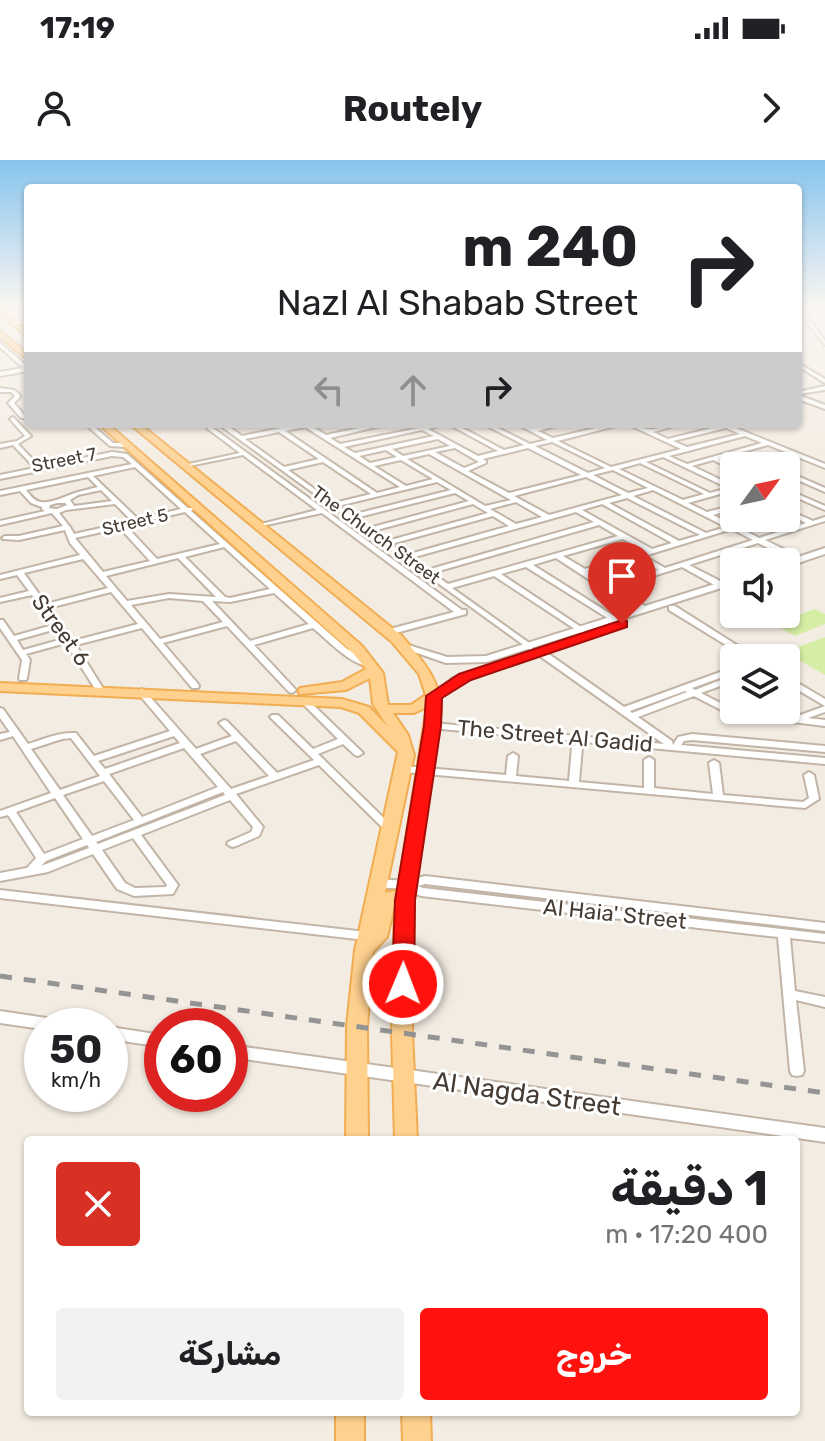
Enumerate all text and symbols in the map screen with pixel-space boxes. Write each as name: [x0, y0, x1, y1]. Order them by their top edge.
text: 17:19: [40, 10, 115, 46]
icon: person: [32, 86, 76, 130]
icon: forward: [749, 86, 793, 130]
text: Routely: [343, 87, 482, 130]
text: 240 m: [462, 214, 638, 280]
icon: right: [666, 216, 770, 320]
text: Nazl Al Shabab Street: [277, 281, 638, 324]
icon: left: [307, 368, 351, 412]
icon: ahead: [391, 368, 435, 412]
icon: right: [475, 368, 519, 412]
street label: Street 7: [30, 443, 98, 477]
north arrow: [720, 452, 800, 532]
map controls: [720, 452, 800, 724]
street label: The Church Street: [308, 481, 444, 589]
street label: Street 5: [100, 504, 170, 540]
pin: [588, 542, 656, 624]
button: sound: [720, 548, 800, 628]
icon: arrive: [600, 554, 644, 598]
street label: Street 6: [26, 589, 96, 671]
button: layers: [720, 644, 800, 724]
street label: The Street Al Gadid: [456, 714, 654, 758]
street label: Al Haia' Street: [542, 893, 688, 935]
position arrow: [361, 942, 445, 1026]
speed limit sign: 60: [144, 1008, 248, 1112]
text: 50: [49, 1026, 103, 1073]
street label: Al Nagda Street: [431, 1065, 623, 1123]
text: km/h: [51, 1068, 101, 1092]
text: 1 دقيقة: [611, 1160, 768, 1217]
button: close: [56, 1162, 140, 1246]
text: 400 m · 17:20: [605, 1219, 768, 1250]
button: مشاركة: [56, 1308, 404, 1400]
button: خروج: [420, 1308, 768, 1400]

